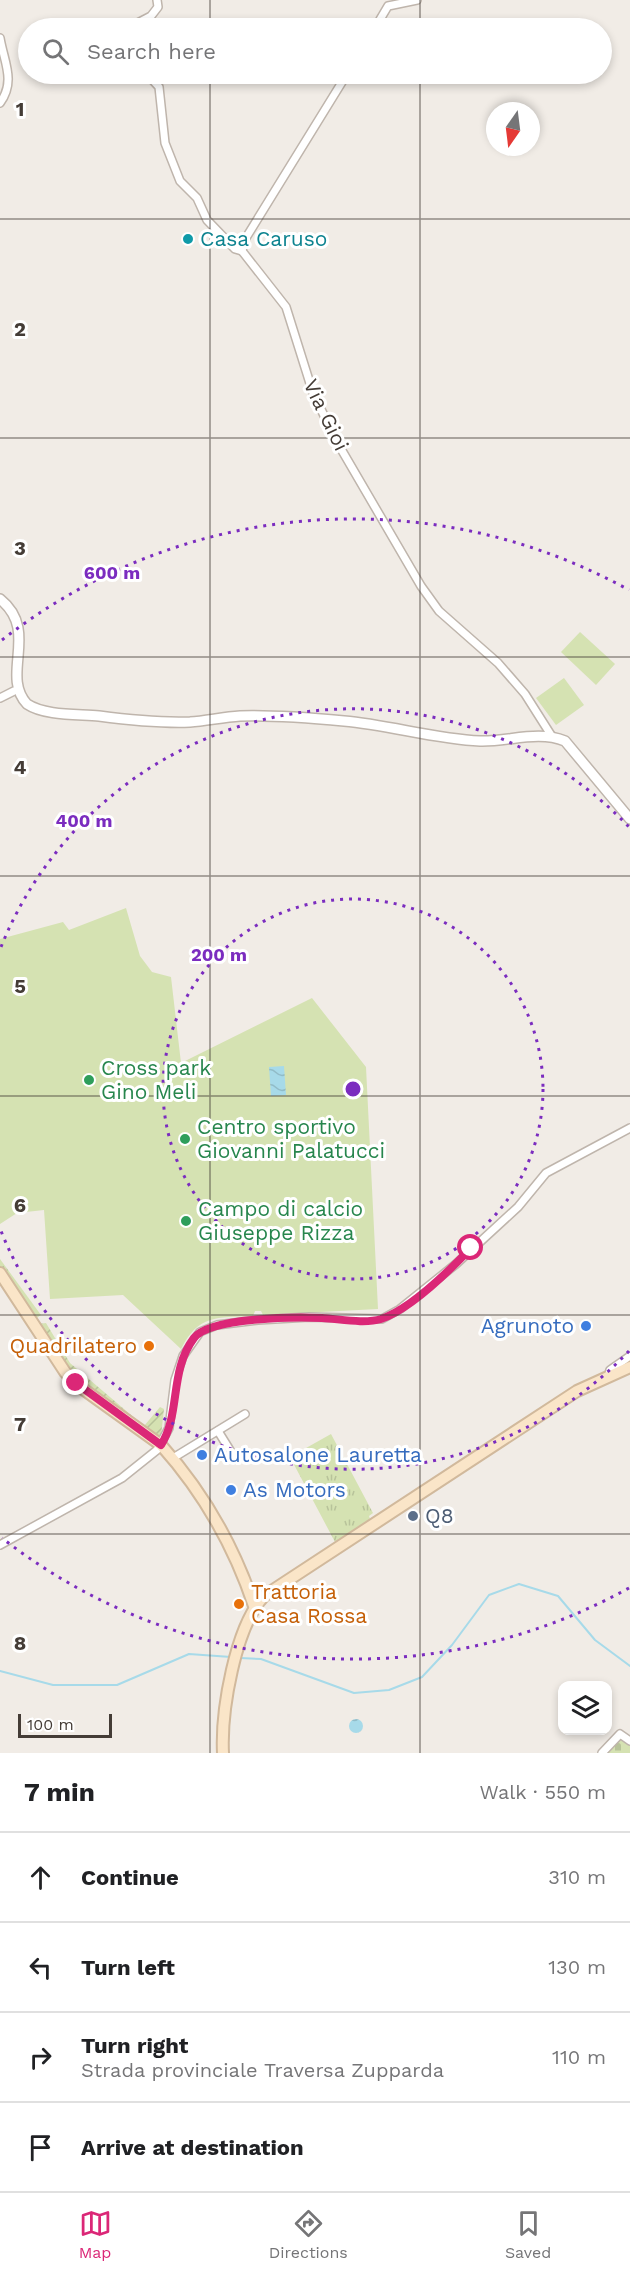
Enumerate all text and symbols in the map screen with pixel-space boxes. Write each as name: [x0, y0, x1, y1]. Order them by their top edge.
search box: [18, 18, 612, 84]
icon: search: [39, 35, 72, 68]
text: Search here: [87, 39, 216, 64]
text: 1: [16, 97, 24, 121]
north arrow: [486, 102, 540, 156]
place label: Casa Caruso: [200, 226, 327, 251]
marker: Casa Caruso: [181, 232, 195, 246]
text: 2: [14, 317, 26, 341]
street label: Via Gioi: [298, 375, 355, 455]
text: 3: [14, 536, 26, 560]
text: 600 m: [84, 562, 140, 583]
text: 4: [14, 755, 27, 779]
text: 400 m: [56, 810, 112, 831]
text: 200 m: [191, 944, 247, 965]
text: 5: [14, 974, 26, 998]
place label: Cross park Gino Meli: [101, 1055, 211, 1104]
marker: Cross park Gino Meli: [82, 1073, 96, 1087]
centre of rings: [343, 1079, 363, 1099]
place label: Centro sportivo Giovanni Palatucci: [197, 1114, 385, 1163]
marker: Centro sportivo Giovanni Palatucci: [178, 1132, 192, 1146]
text: 6: [14, 1193, 26, 1217]
place label: Campo di calcio Giuseppe Rizza: [198, 1196, 363, 1245]
marker: Campo di calcio Giuseppe Rizza: [179, 1214, 193, 1228]
route start: [457, 1234, 483, 1260]
place label: Agrunoto: [481, 1313, 574, 1338]
marker: Agrunoto: [579, 1319, 593, 1333]
place label: Quadrilatero: [9, 1333, 137, 1358]
marker: Quadrilatero: [142, 1339, 156, 1353]
route end: [62, 1369, 88, 1395]
text: 7: [14, 1412, 26, 1436]
place label: Autosalone Lauretta: [214, 1442, 422, 1467]
marker: Autosalone Lauretta: [195, 1448, 209, 1462]
place label: As Motors: [243, 1477, 346, 1502]
marker: As Motors: [224, 1483, 238, 1497]
place label: Q8: [425, 1503, 454, 1528]
marker: Q8: [406, 1509, 420, 1523]
place label: Trattoria Casa Rossa: [251, 1579, 367, 1628]
marker: Trattoria Casa Rossa: [232, 1597, 246, 1611]
text: 8: [14, 1631, 26, 1655]
map controls: [558, 1681, 612, 1735]
button: layers: [558, 1681, 612, 1735]
scale bar: [18, 1711, 112, 1738]
text: 100 m: [27, 1715, 74, 1734]
text: 7 min: [24, 1777, 95, 1807]
text: Walk · 550 m: [479, 1780, 606, 1804]
icon: ahead: [24, 1861, 57, 1894]
text: Continue: [81, 1865, 179, 1890]
text: 310 m: [548, 1865, 606, 1889]
icon: left: [24, 1951, 57, 1984]
text: Turn left: [81, 1955, 175, 1980]
text: 130 m: [548, 1955, 606, 1979]
text: Turn right: [81, 2033, 188, 2058]
icon: right: [24, 2041, 57, 2074]
text: 110 m: [552, 2045, 606, 2069]
text: Strada provinciale Traversa Zupparda: [81, 2058, 444, 2082]
icon: arrive: [24, 2131, 57, 2164]
text: Arrive at destination: [81, 2135, 304, 2160]
tab: Map: [79, 2207, 112, 2262]
tab: Directions: [269, 2207, 348, 2262]
tab: Saved: [505, 2207, 551, 2262]

